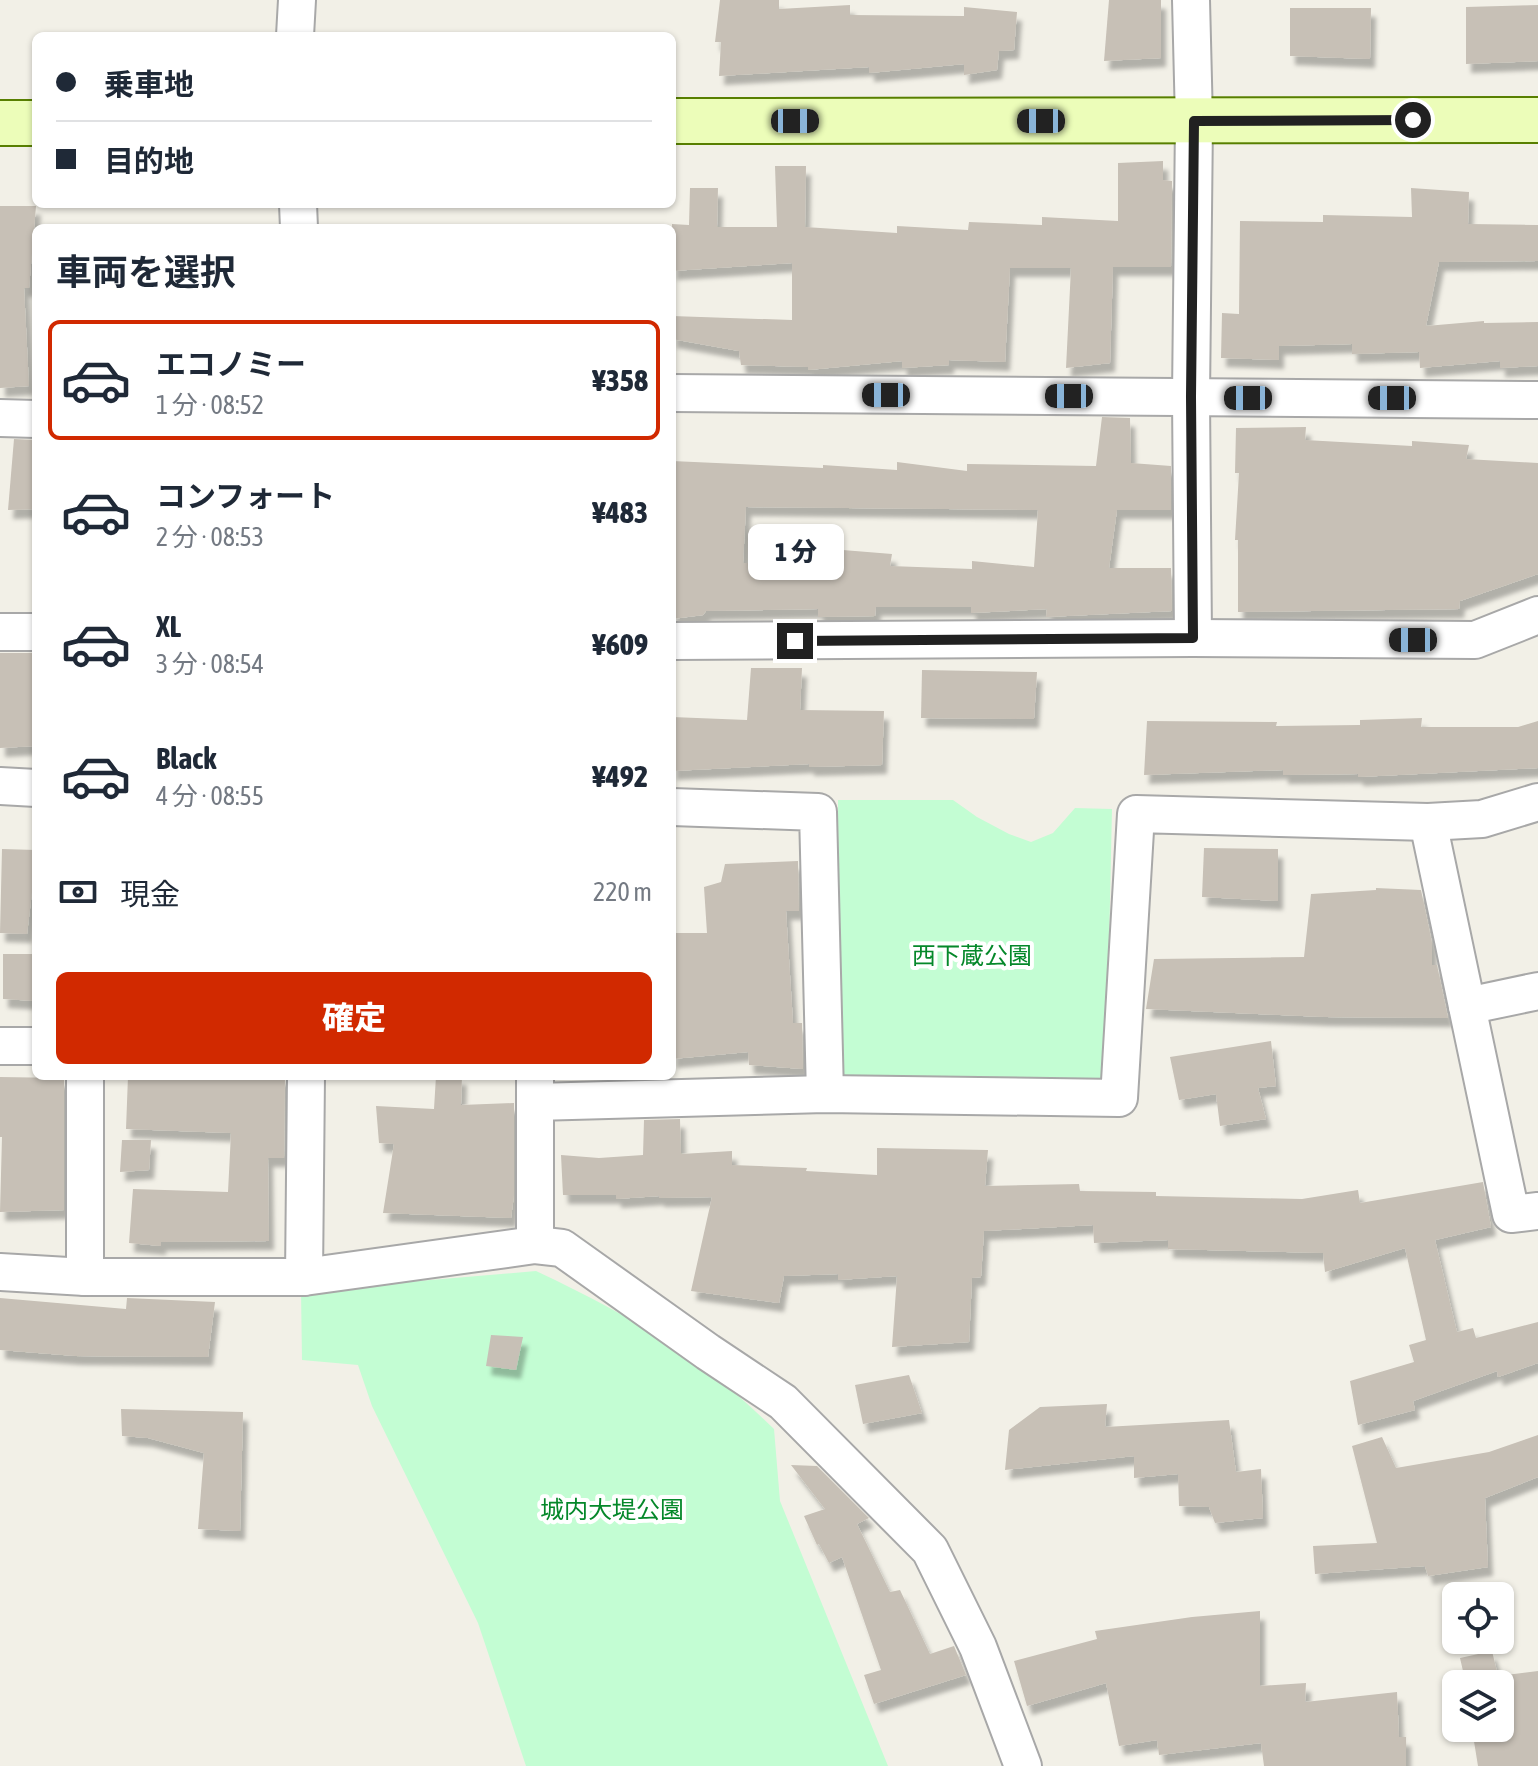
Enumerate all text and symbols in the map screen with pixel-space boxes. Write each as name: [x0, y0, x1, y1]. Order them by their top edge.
text: 乗車地: [104, 67, 194, 101]
route start: [1395, 102, 1431, 138]
car: [771, 109, 819, 133]
car: [1017, 109, 1065, 133]
text: 目的地: [104, 144, 194, 178]
text: 車両を選択: [56, 251, 236, 293]
icon: car: [60, 344, 132, 416]
text: エコノミー: [156, 347, 306, 381]
text: ¥358: [592, 363, 648, 397]
car: [862, 383, 910, 407]
car: [1045, 384, 1093, 408]
car: [1224, 386, 1272, 410]
car: [1368, 386, 1416, 410]
text: 1 分 · 08:52: [156, 390, 264, 420]
icon: car: [60, 476, 132, 548]
text: コンフォート: [156, 479, 335, 513]
text: ¥483: [592, 495, 648, 529]
text: 2 分 · 08:53: [156, 522, 264, 552]
callout: 1 分: [747, 525, 843, 581]
text: 1 分: [775, 537, 817, 567]
icon: car: [60, 608, 132, 680]
text: XL: [156, 609, 181, 643]
route end: [777, 623, 813, 659]
text: ¥609: [592, 627, 648, 661]
car: [1389, 628, 1437, 652]
text: 3 分 · 08:54: [156, 649, 264, 679]
icon: car: [60, 740, 132, 812]
text: Black: [156, 741, 216, 775]
text: ¥492: [592, 759, 648, 793]
text: 4 分 · 08:55: [156, 781, 264, 811]
icon: cash: [56, 870, 100, 914]
text: 現金: [120, 877, 180, 911]
text: 220 m: [593, 877, 652, 907]
park label: 西下蔵公園: [912, 942, 1032, 969]
button: 確定: [56, 972, 652, 1064]
park label: 城内大堤公園: [540, 1496, 684, 1523]
map controls: [1442, 1582, 1514, 1742]
button: locate: [1442, 1582, 1514, 1654]
button: layers: [1442, 1670, 1514, 1742]

